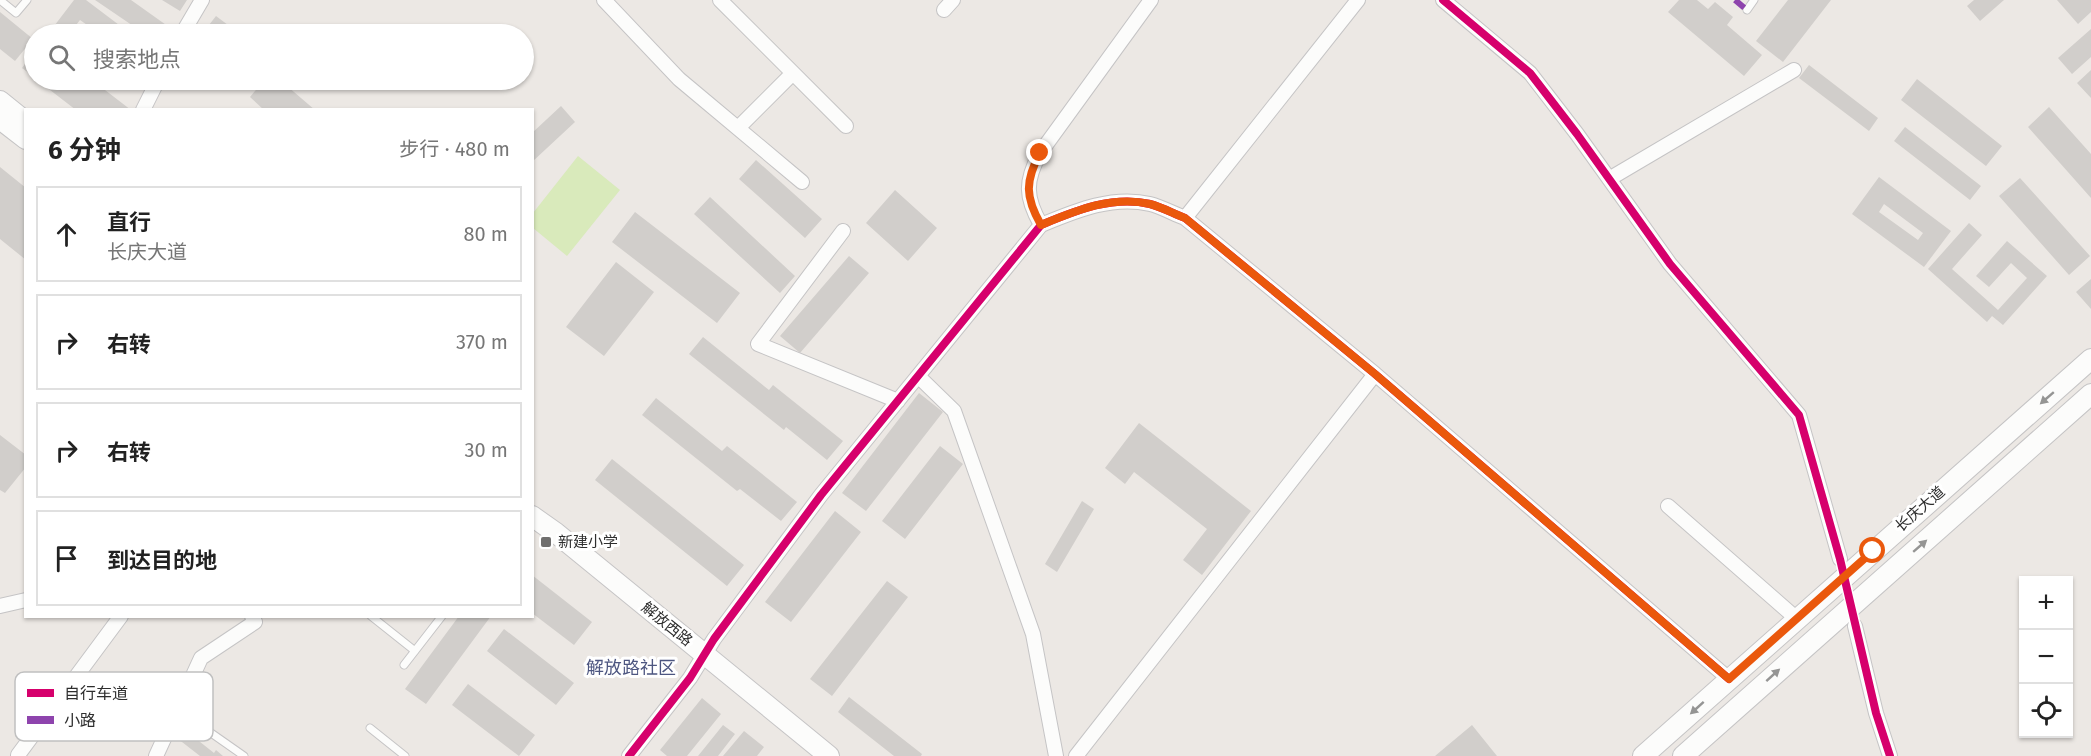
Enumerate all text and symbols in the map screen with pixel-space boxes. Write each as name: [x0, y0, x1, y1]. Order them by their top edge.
search box: [24, 24, 534, 90]
icon: search: [45, 41, 78, 74]
text: 搜索地点: [93, 46, 181, 73]
text: 6 分钟: [48, 135, 121, 166]
text: 步行 · 480 m: [399, 137, 510, 161]
route end: [1026, 139, 1052, 165]
text: 直行: [107, 209, 151, 236]
icon: ahead: [50, 218, 83, 251]
text: 80 m: [463, 222, 508, 246]
text: 长庆大道: [107, 240, 187, 264]
icon: right: [50, 326, 83, 359]
text: 370 m: [456, 330, 508, 354]
text: 右转: [107, 331, 151, 358]
one-way arrow: [2040, 391, 2055, 404]
icon: right: [50, 434, 83, 467]
text: 30 m: [464, 438, 508, 462]
text: 右转: [107, 439, 151, 466]
street label: 长庆大道: [1891, 483, 1949, 535]
place label: 新建小学: [558, 533, 618, 551]
marker: 新建小学: [539, 535, 553, 549]
route start: [1859, 537, 1885, 563]
one-way arrow: [1912, 540, 1927, 553]
icon: arrive: [50, 542, 83, 575]
text: 到达目的地: [107, 547, 217, 574]
map controls: [2019, 576, 2073, 738]
button: +: [2019, 576, 2073, 630]
street label: 解放西路: [638, 598, 696, 650]
button: −: [2019, 630, 2073, 684]
district label: 解放路社区: [586, 657, 676, 679]
one-way arrow: [1766, 668, 1781, 682]
legend: [15, 672, 213, 741]
text: 自行车道: [64, 684, 128, 703]
button: locate: [2019, 684, 2073, 738]
one-way arrow: [1690, 701, 1705, 714]
text: 小路: [64, 711, 96, 730]

